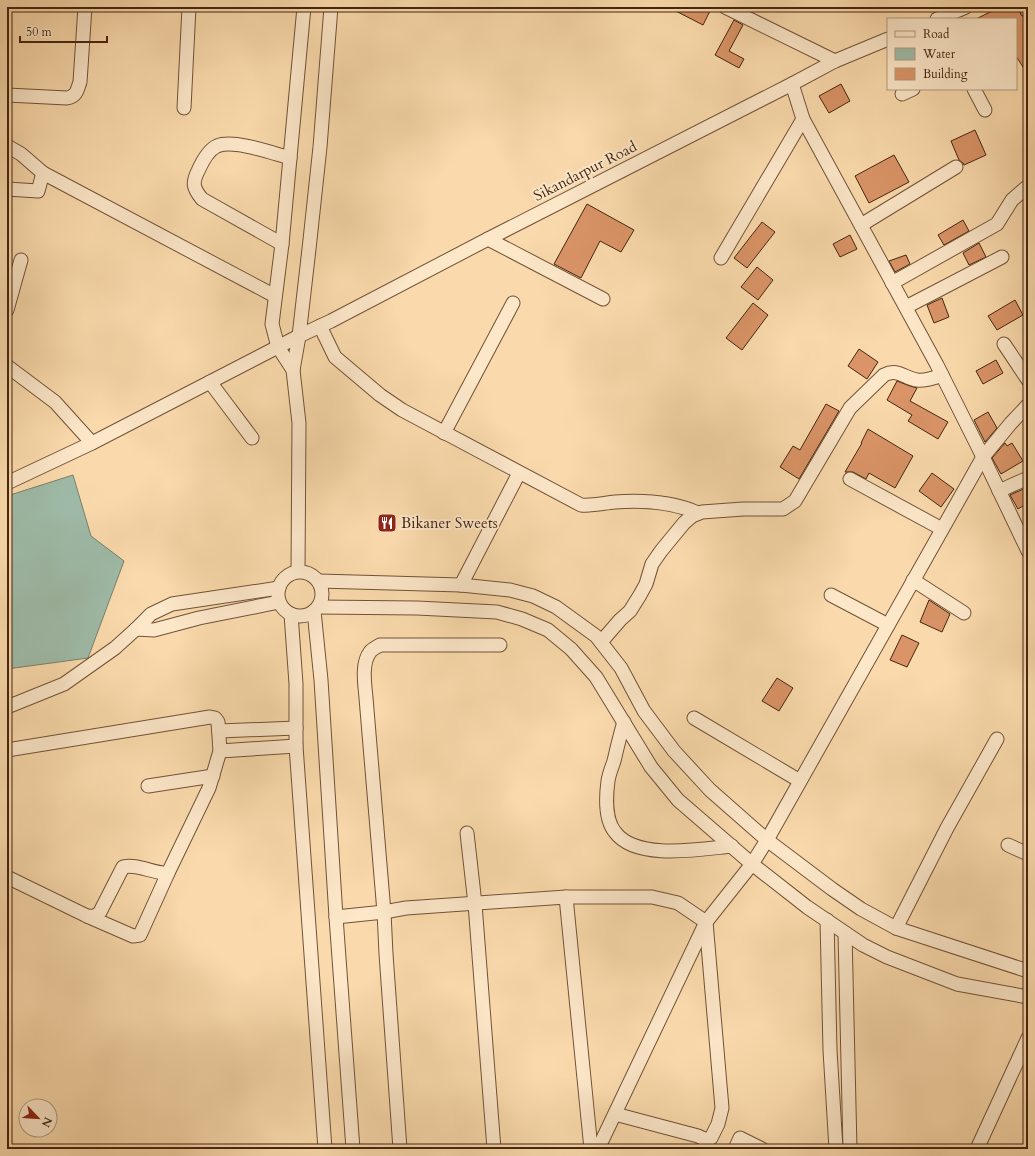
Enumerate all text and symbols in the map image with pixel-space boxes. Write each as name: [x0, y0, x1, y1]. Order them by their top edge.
scale bar: [20, 18, 107, 44]
legend: [887, 18, 1017, 90]
text: 50 m: [26, 24, 53, 40]
text: Road: [923, 26, 950, 42]
text: Water: [922, 46, 956, 62]
text: Building: [923, 66, 968, 82]
street label: Sikandarpur Road: [530, 136, 640, 206]
restaurant icon: Bikaner Sweets: [376, 512, 398, 534]
place label: Bikaner Sweets: [401, 513, 498, 533]
north arrow: [18, 1098, 58, 1138]
text: N: [38, 1115, 55, 1130]

